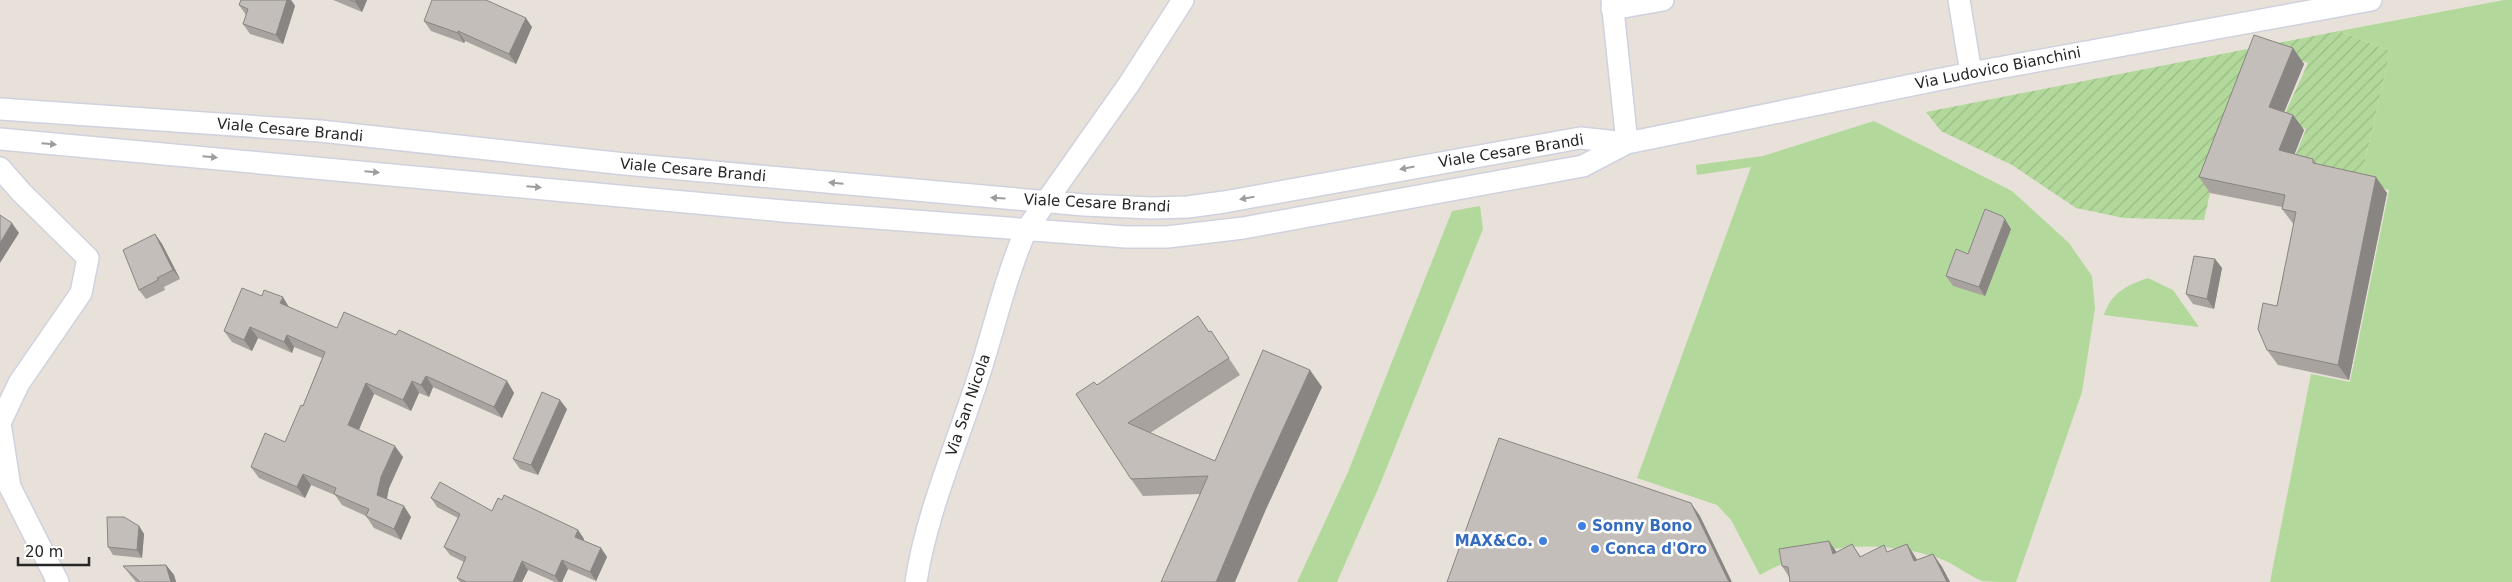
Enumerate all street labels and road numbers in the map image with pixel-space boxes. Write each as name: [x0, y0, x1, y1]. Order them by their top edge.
street label: Via Ludovico Bianchini: [1914, 43, 2082, 93]
street label: Viale Cesare Brandi: [216, 115, 364, 145]
street label: Viale Cesare Brandi: [1437, 131, 1585, 171]
street label: Viale Cesare Brandi: [619, 155, 767, 185]
street label: Viale Cesare Brandi: [1023, 190, 1171, 216]
street label: Via San Nicola: [942, 351, 994, 459]

